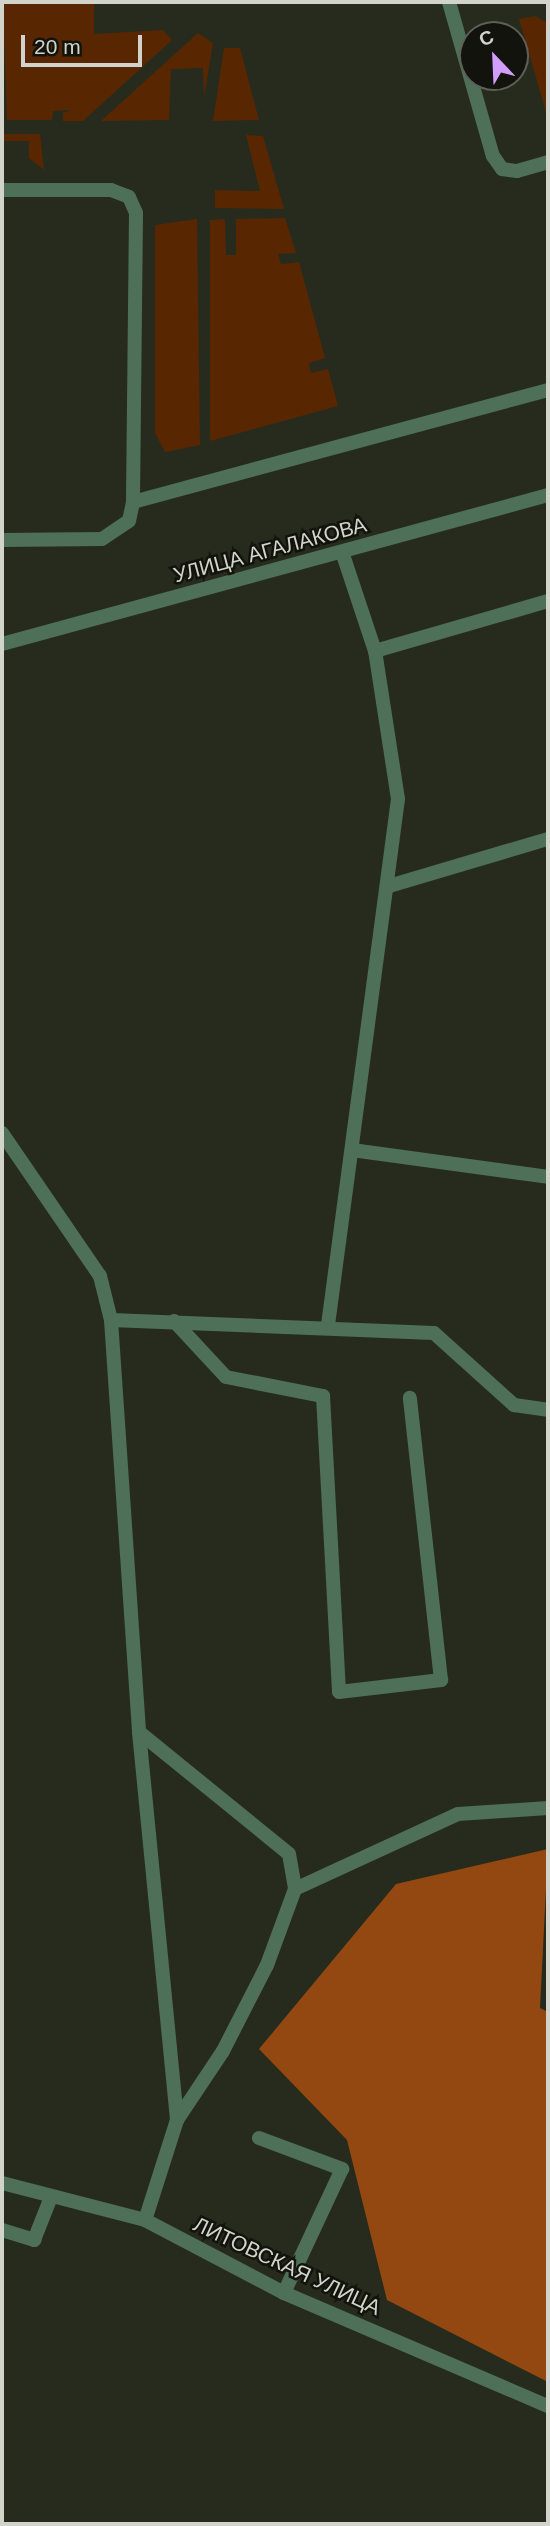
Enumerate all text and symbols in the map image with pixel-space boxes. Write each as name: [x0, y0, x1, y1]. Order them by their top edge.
scale bar: [24, 21, 145, 65]
north arrow: [459, 21, 529, 91]
text: С: [476, 26, 497, 50]
text: 20 m: [34, 35, 81, 58]
street label: УЛИЦА АГАЛАКОВА: [171, 512, 369, 588]
street label: ЛИТОВСКАЯ УЛИЦА: [189, 2212, 385, 2320]

